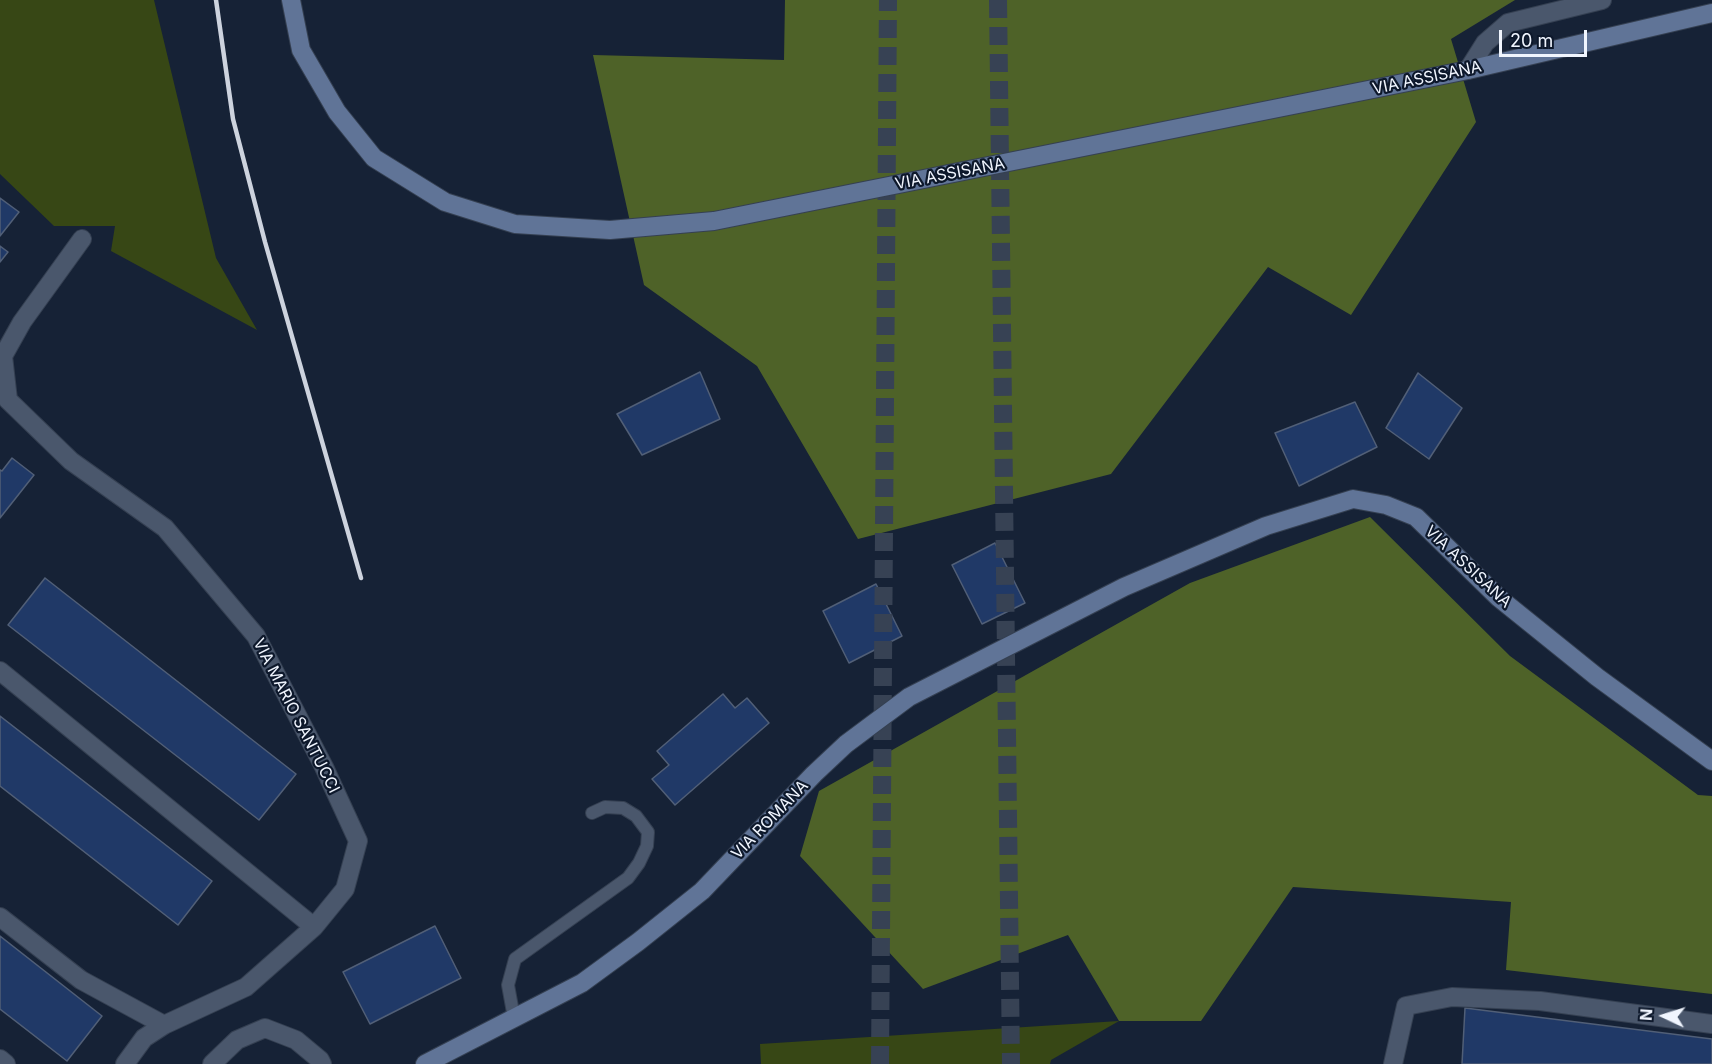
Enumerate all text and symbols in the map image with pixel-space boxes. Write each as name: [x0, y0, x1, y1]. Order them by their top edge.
scale bar: [1502, 18, 1590, 56]
text: 20 m: [1510, 30, 1553, 51]
street label: VIA ASSISANA: [1371, 57, 1483, 99]
street label: VIA ASSISANA: [894, 154, 1006, 194]
street label: VIA ASSISANA: [1421, 522, 1515, 612]
street label: VIA MARIO SANTUCCI: [249, 635, 343, 797]
street label: VIA ROMANA: [728, 777, 812, 863]
north arrow: [1634, 986, 1694, 1046]
text: N: [1636, 1008, 1656, 1022]

